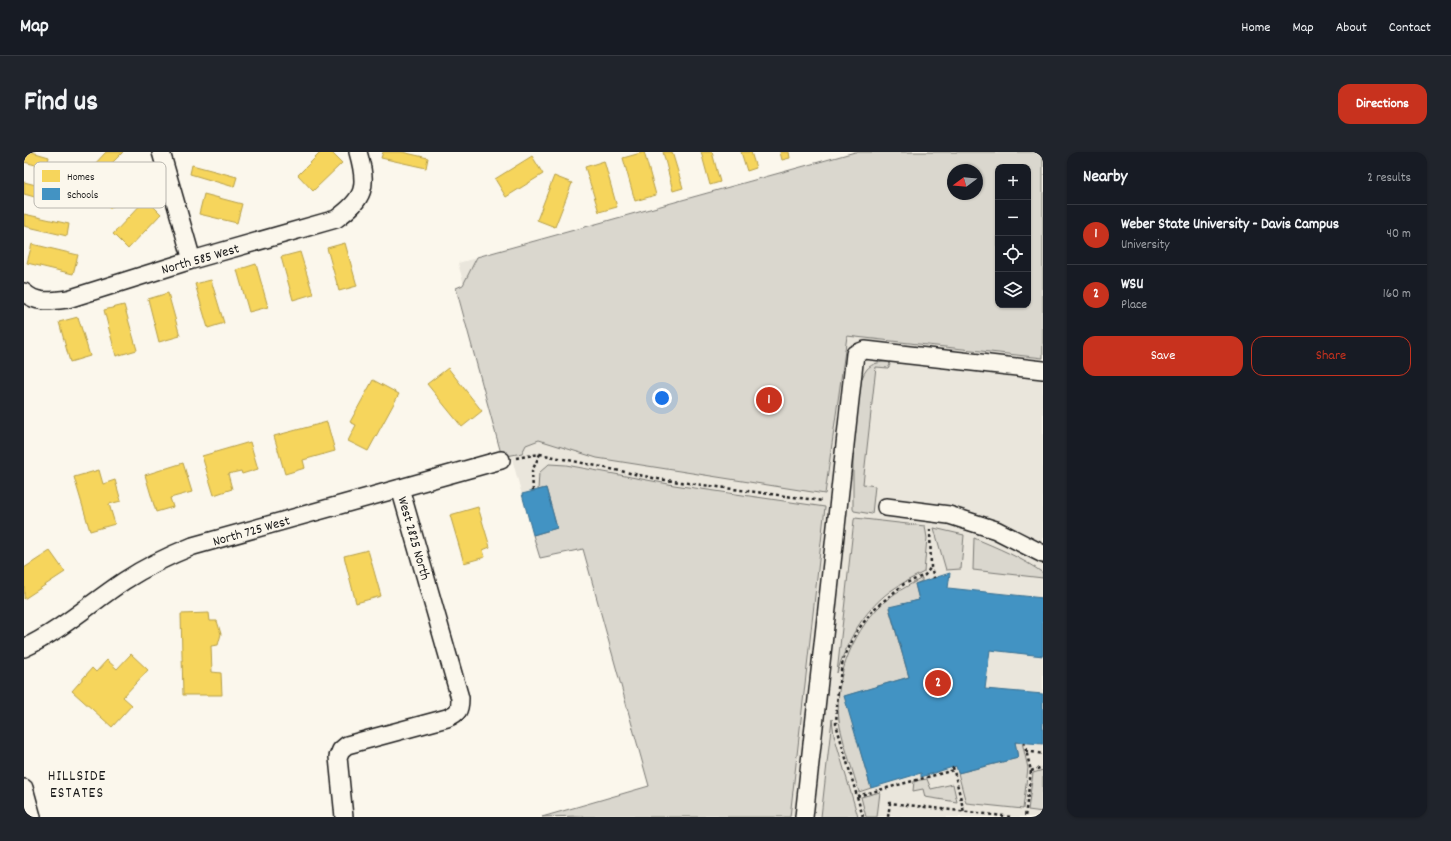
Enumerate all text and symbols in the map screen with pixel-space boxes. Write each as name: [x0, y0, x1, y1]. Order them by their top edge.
text: Map: [20, 14, 49, 41]
text: Home: [1241, 18, 1270, 38]
text: Map: [1292, 18, 1314, 38]
text: About: [1336, 18, 1367, 38]
text: Contact: [1389, 18, 1431, 38]
text: Find us: [24, 84, 98, 124]
button: Directions: [1338, 84, 1427, 124]
legend: [34, 162, 166, 208]
north arrow: [947, 164, 983, 200]
map controls: [995, 164, 1031, 308]
button: +: [995, 164, 1031, 200]
text: Nearby: [1083, 166, 1127, 190]
text: 2 results: [1367, 169, 1411, 188]
text: Homes: [67, 170, 95, 186]
text: Schools: [67, 188, 99, 204]
button: −: [995, 200, 1031, 236]
text: Weber State University - Davis Campus: [1121, 214, 1339, 236]
text: 1: [1095, 225, 1097, 244]
text: 40 m: [1387, 225, 1411, 244]
button: locate: [995, 236, 1031, 272]
text: University: [1121, 236, 1170, 255]
street label: North 585 West: [159, 239, 242, 281]
button: layers: [995, 272, 1031, 308]
text: WSU: [1121, 274, 1143, 296]
text: 2: [1093, 285, 1099, 304]
text: 160 m: [1383, 285, 1411, 304]
text: Place: [1121, 296, 1147, 315]
button: Save: [1083, 336, 1243, 376]
button: Share: [1251, 336, 1411, 376]
pin: 1: [756, 385, 782, 415]
your location: [652, 388, 672, 408]
street label: West 2825 North: [392, 494, 435, 583]
street label: North 725 West: [211, 511, 293, 553]
pin: 2: [925, 668, 951, 698]
district label: HILLSIDE ESTATES: [48, 766, 106, 805]

